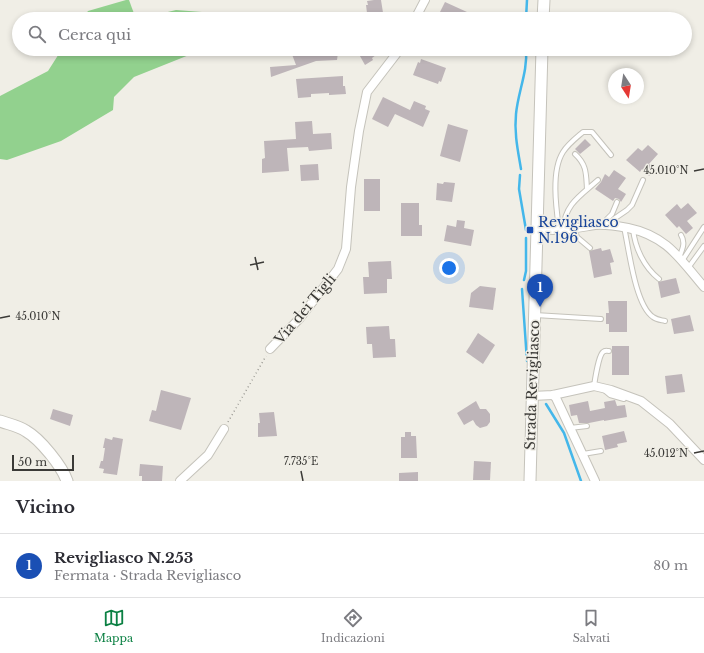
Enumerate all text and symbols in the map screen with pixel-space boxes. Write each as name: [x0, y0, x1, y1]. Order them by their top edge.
search box: [12, 12, 692, 56]
icon: search: [26, 23, 48, 45]
text: Cerca qui: [58, 25, 131, 44]
north arrow: [608, 68, 644, 104]
text: 45.010°N: [643, 164, 689, 177]
place label: Revigliasco N.196: [538, 213, 619, 247]
marker: Revigliasco N.196: [525, 225, 535, 235]
your location: [439, 258, 459, 278]
street label: Via dei Tigli: [270, 270, 340, 349]
pin: 1: [527, 274, 553, 307]
text: 45.010°N: [15, 310, 61, 323]
street label: Strada Revigliasco: [521, 320, 543, 450]
text: 45.012°N: [644, 447, 688, 460]
scale bar: [12, 453, 74, 472]
text: 50 m: [18, 455, 47, 469]
text: 7.735°E: [284, 455, 318, 468]
text: Vicino: [16, 497, 75, 518]
text: Revigliasco N.253: [54, 548, 193, 567]
text: 1: [26, 557, 32, 574]
text: 80 m: [653, 557, 688, 574]
text: Fermata · Strada Revigliasco: [54, 567, 241, 584]
tab: Mappa: [94, 607, 133, 645]
tab: Indicazioni: [321, 607, 385, 645]
tab: Salvati: [573, 607, 610, 645]

